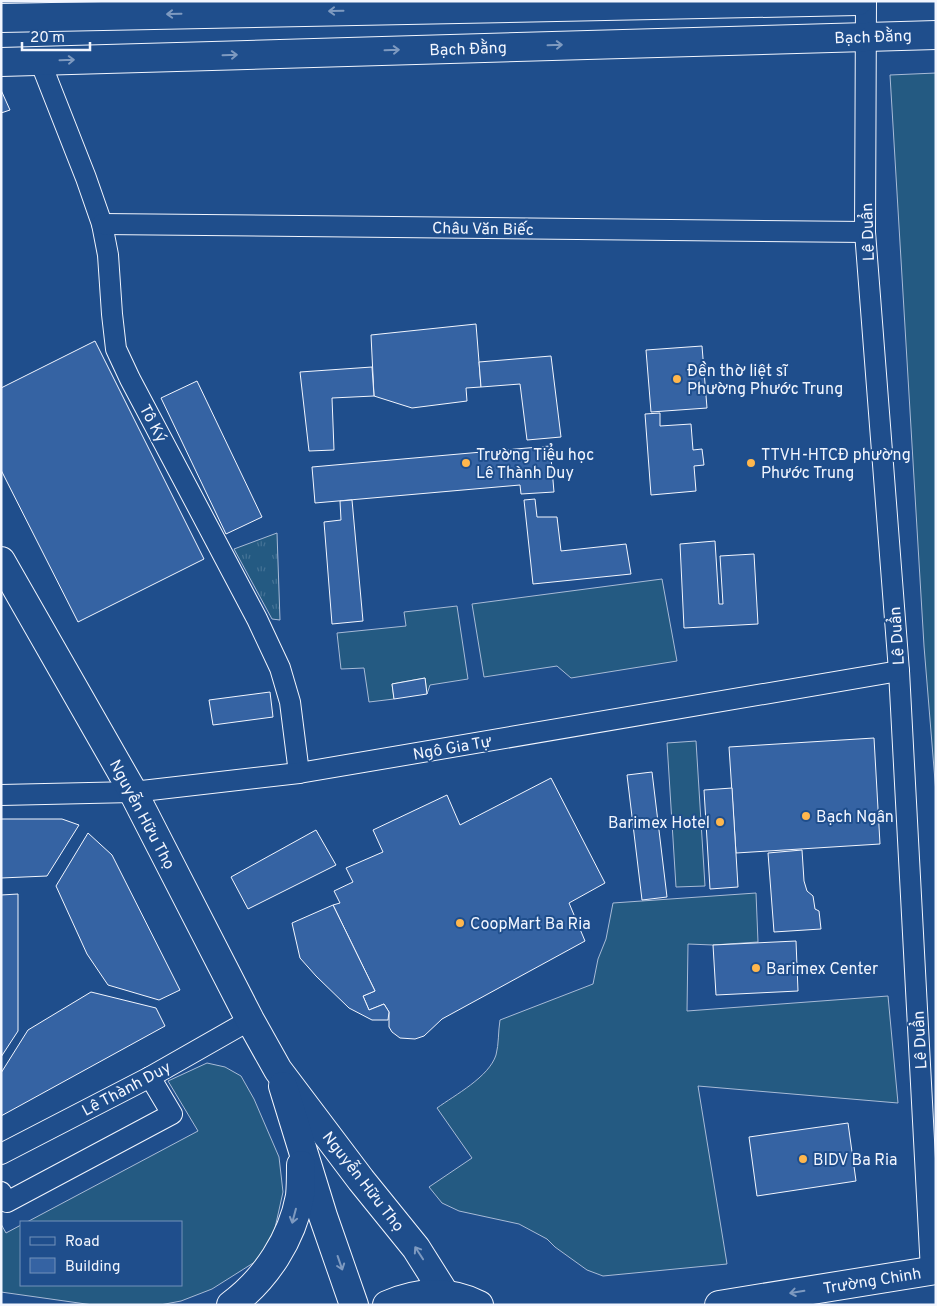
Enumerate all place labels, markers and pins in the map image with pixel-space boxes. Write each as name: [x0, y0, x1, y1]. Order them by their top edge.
place label: Đền thờ liệt sĩ Phường Phước Trung: [687, 361, 843, 400]
marker: Đền thờ liệt sĩ Phường Phước Trung: [671, 373, 683, 385]
place label: Trường Tiểu học Lê Thành Duy: [476, 443, 594, 484]
place label: TTVH-HTCĐ phường Phước Trung: [761, 446, 911, 484]
marker: Trường Tiểu học Lê Thành Duy: [460, 457, 472, 469]
marker: TTVH-HTCĐ phường Phước Trung: [745, 457, 757, 469]
place label: Bạch Ngân: [816, 808, 894, 828]
marker: Bạch Ngân: [800, 810, 812, 822]
place label: Barimex Hotel: [608, 814, 710, 834]
marker: Barimex Hotel: [714, 816, 726, 828]
place label: CoopMart Ba Ria: [470, 915, 591, 935]
marker: CoopMart Ba Ria: [454, 917, 466, 929]
place label: Barimex Center: [766, 960, 878, 980]
marker: Barimex Center: [750, 962, 762, 974]
place label: BIDV Ba Ria: [813, 1151, 898, 1171]
marker: BIDV Ba Ria: [797, 1153, 809, 1165]

